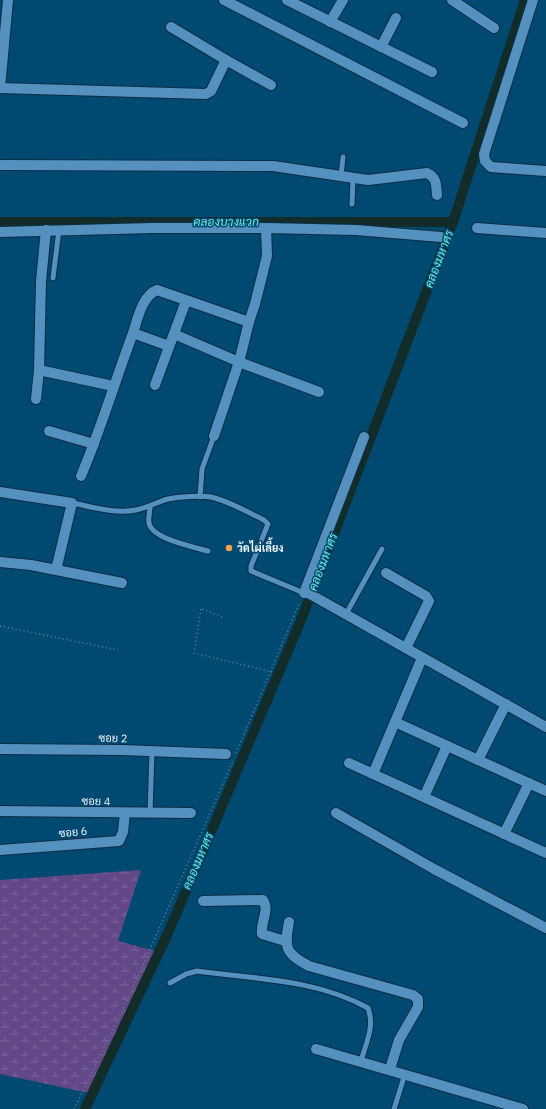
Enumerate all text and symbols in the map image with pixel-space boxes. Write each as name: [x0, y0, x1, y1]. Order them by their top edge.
water label: คลองบางแวก: [193, 214, 259, 229]
water label: คลองมหาศร: [421, 227, 457, 290]
water label: คลองมหาศร: [305, 530, 341, 593]
place label: วัดไผ่เลี้ยง: [237, 537, 284, 555]
marker: วัดไผ่เลี้ยง: [224, 543, 234, 553]
street label: ซอย 2: [99, 731, 127, 745]
street label: ซอย 4: [82, 794, 111, 808]
street label: ซอย 6: [58, 824, 88, 840]
water label: คลองมหาศร: [179, 829, 217, 892]

